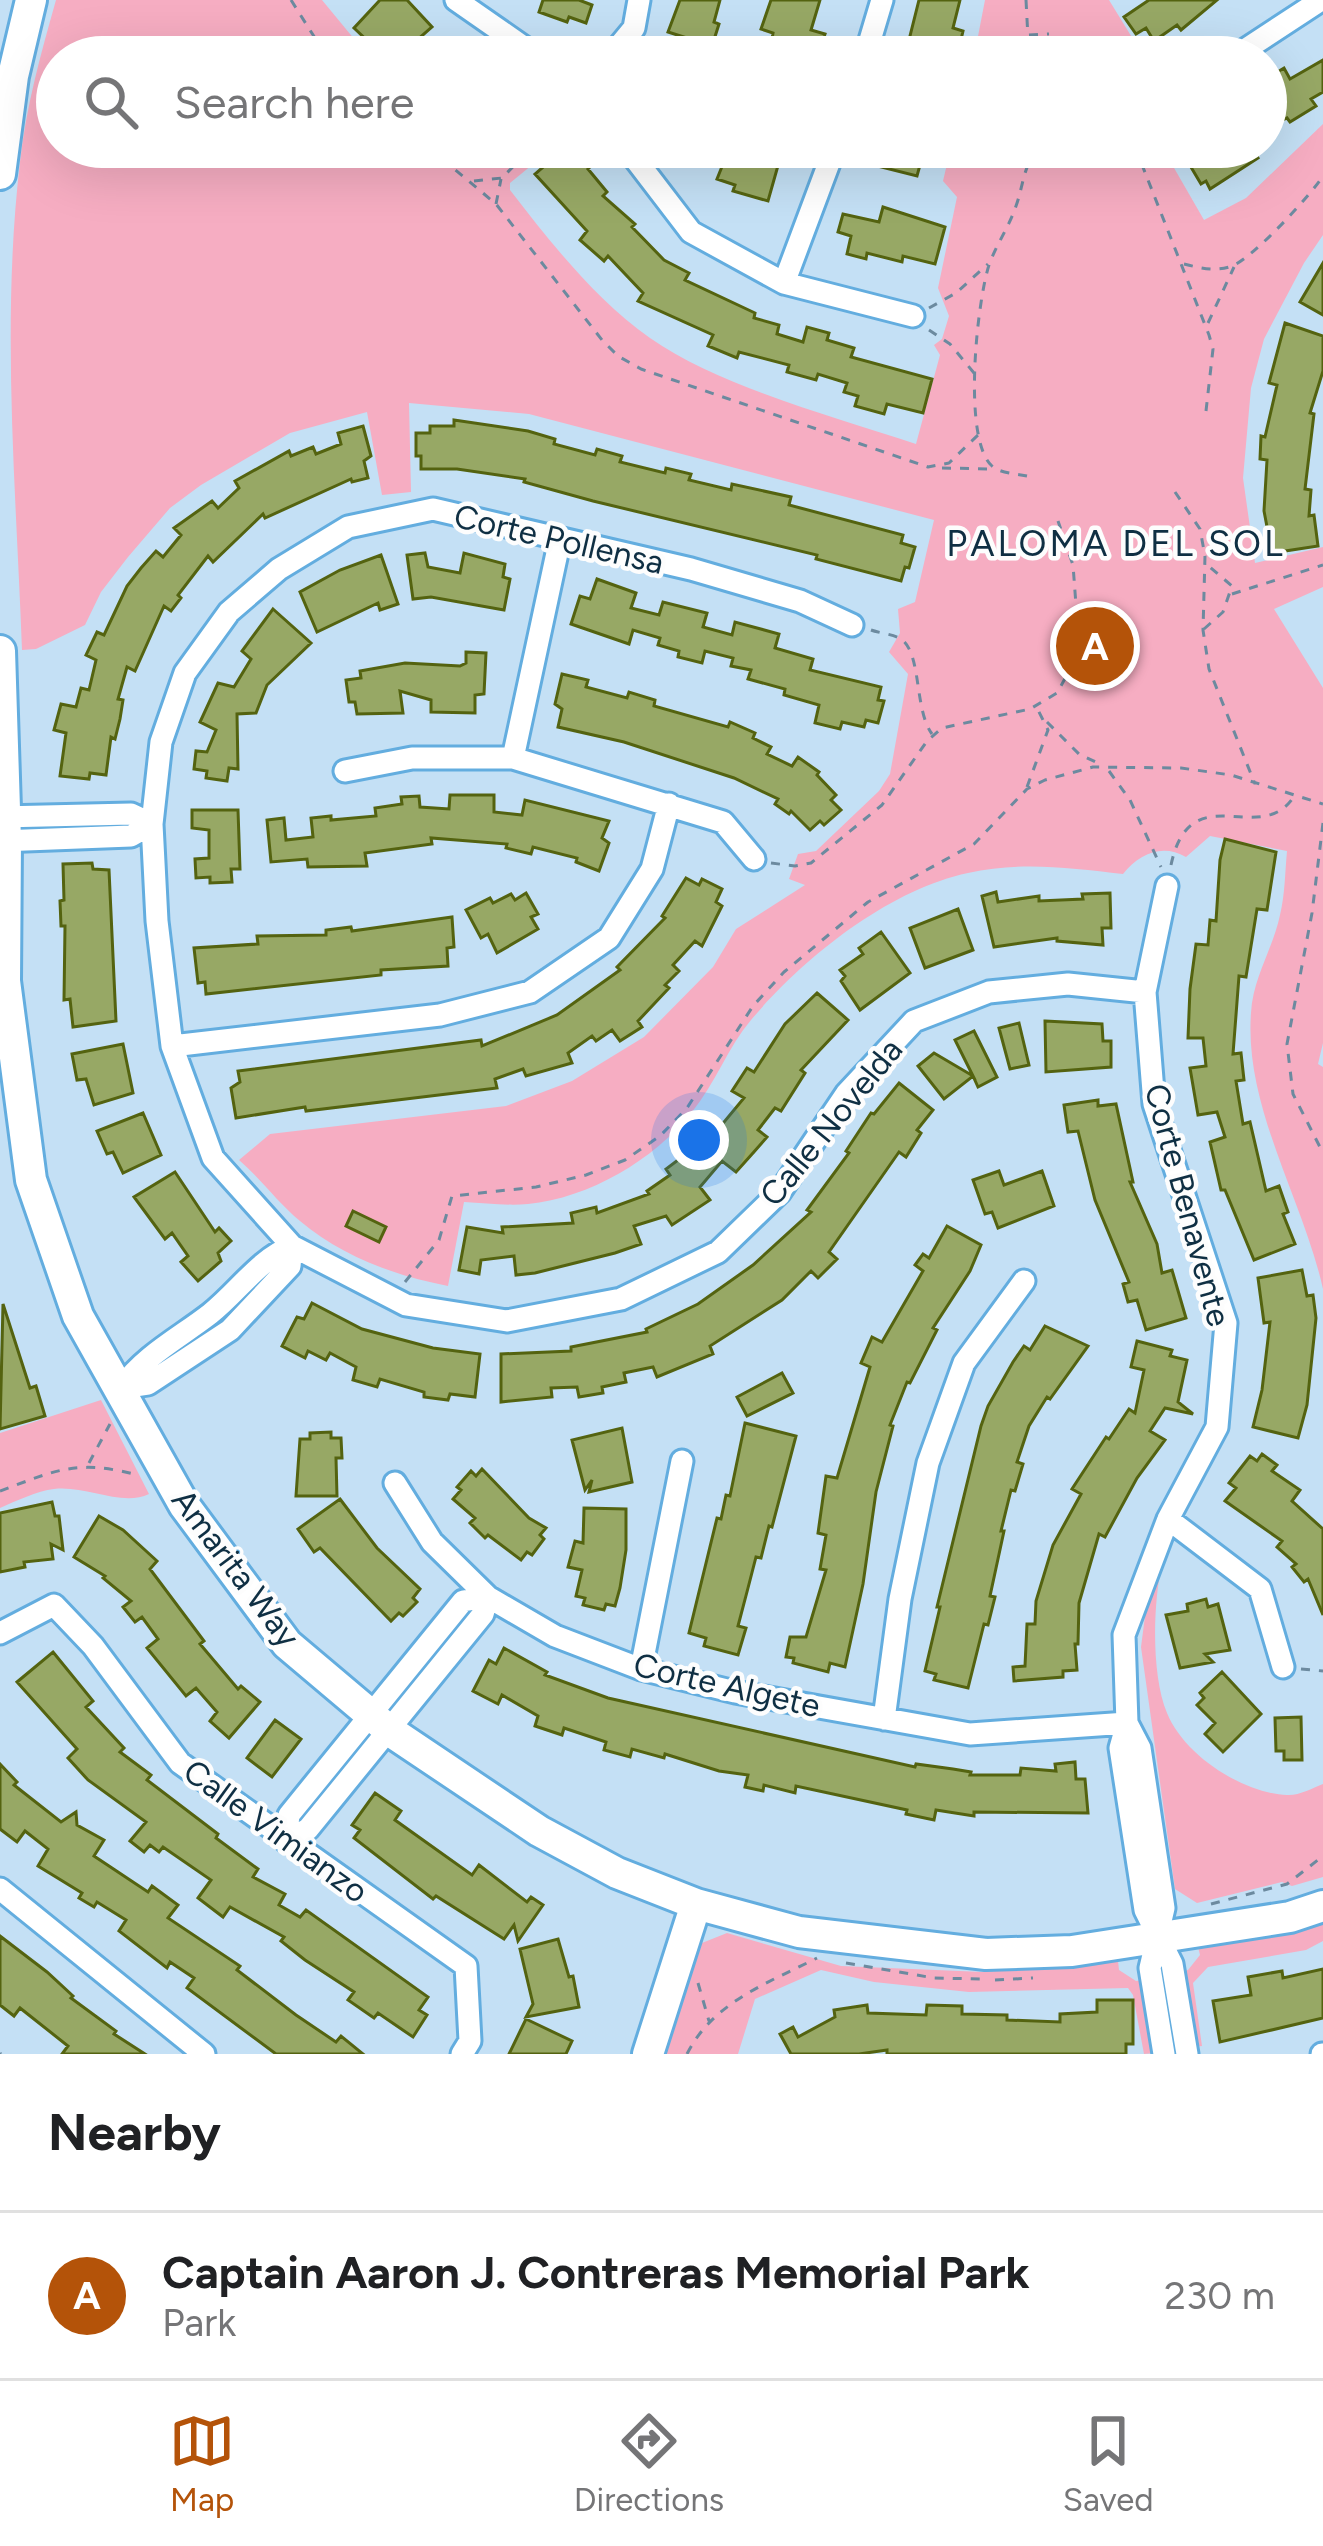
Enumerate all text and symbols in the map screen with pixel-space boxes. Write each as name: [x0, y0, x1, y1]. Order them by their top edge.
search box: [36, 36, 1287, 168]
icon: search: [78, 69, 144, 135]
text: Search here: [174, 75, 414, 129]
street label: Corte Pollensa: [450, 496, 668, 582]
district label: PALOMA DEL SOL: [946, 522, 1286, 565]
pin: A: [1056, 601, 1134, 691]
street label: Calle Novelda: [752, 1031, 910, 1213]
street label: Corte Benavente: [1137, 1079, 1239, 1331]
your location: [669, 1110, 729, 1170]
street label: Amarita Way: [164, 1481, 308, 1655]
street label: Corte Algete: [630, 1645, 824, 1725]
street label: Calle Vimianzo: [176, 1751, 376, 1911]
text: Nearby: [48, 2102, 221, 2163]
text: Captain Aaron J. Contreras Memorial Park: [162, 2245, 1030, 2299]
text: A: [73, 2272, 101, 2319]
text: 230 m: [1164, 2272, 1275, 2319]
text: Park: [162, 2299, 236, 2346]
tab: Map: [169, 2408, 235, 2519]
tab: Directions: [574, 2408, 724, 2519]
tab: Saved: [1063, 2408, 1154, 2519]

